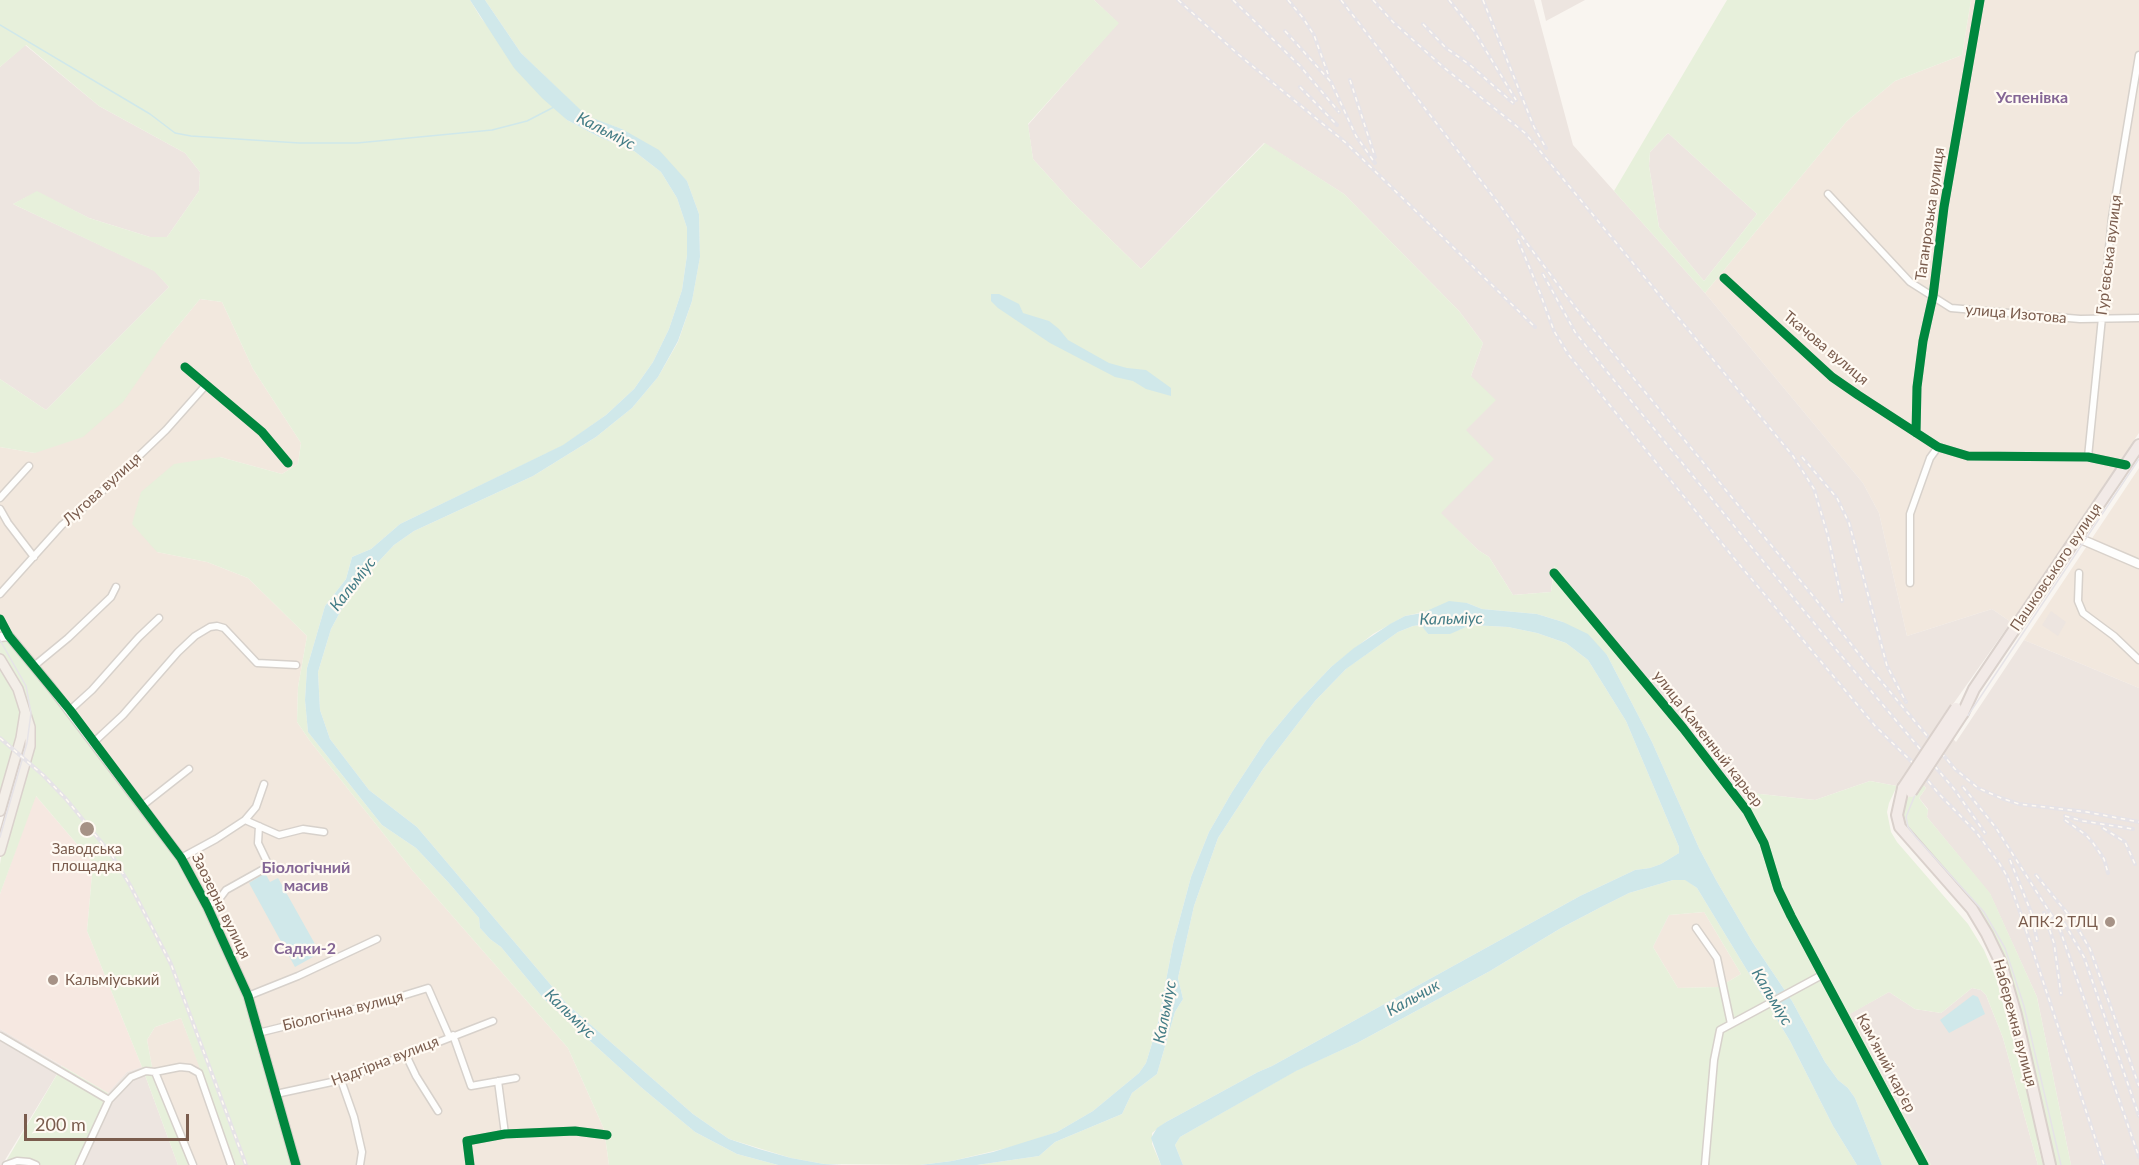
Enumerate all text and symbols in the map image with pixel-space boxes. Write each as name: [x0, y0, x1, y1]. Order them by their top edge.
district label: Успенівка: [1996, 88, 2068, 108]
water label: Кальміус: [573, 108, 639, 154]
street label: Таганрозька вулиця: [1912, 146, 1948, 282]
street label: Гур’євська вулиця: [2093, 194, 2125, 316]
street label: улица Изотова: [1965, 301, 2067, 327]
street label: Ткачова вулиця: [1780, 307, 1872, 389]
street label: Лугова вулиця: [59, 449, 145, 529]
street label: Пашковського вулиця: [2006, 500, 2106, 634]
water label: Кальміус: [326, 553, 380, 615]
water label: Кальміус: [1419, 609, 1483, 629]
street label: улица Каменный карьер: [1649, 667, 1767, 811]
marker: Заводська площадка: [78, 820, 96, 838]
place label: Заводська площадка: [52, 840, 122, 875]
street label: Заозерна вулиця: [188, 850, 254, 962]
district label: Біологічний масив: [262, 858, 350, 896]
place label: АПК-2 ТЛЦ: [2018, 913, 2098, 931]
marker: АПК-2 ТЛЦ: [2103, 915, 2117, 929]
district label: Садки-2: [274, 939, 336, 959]
street label: Набережна вулиця: [1989, 957, 2041, 1089]
water label: Кальміус: [1747, 965, 1797, 1029]
place label: Кальміуський: [65, 971, 159, 989]
marker: Кальміуський: [46, 973, 60, 987]
water label: Кальчик: [1383, 976, 1443, 1020]
water label: Кальміус: [1150, 979, 1180, 1045]
water label: Кальміус: [541, 985, 599, 1043]
street label: Біологічна вулиця: [281, 987, 405, 1035]
street label: Кам'яний кар'єр: [1852, 1010, 1920, 1116]
street label: Надгірна вулиця: [329, 1032, 441, 1090]
scale bar: [27, 1102, 192, 1140]
text: 200 m: [35, 1113, 86, 1135]

